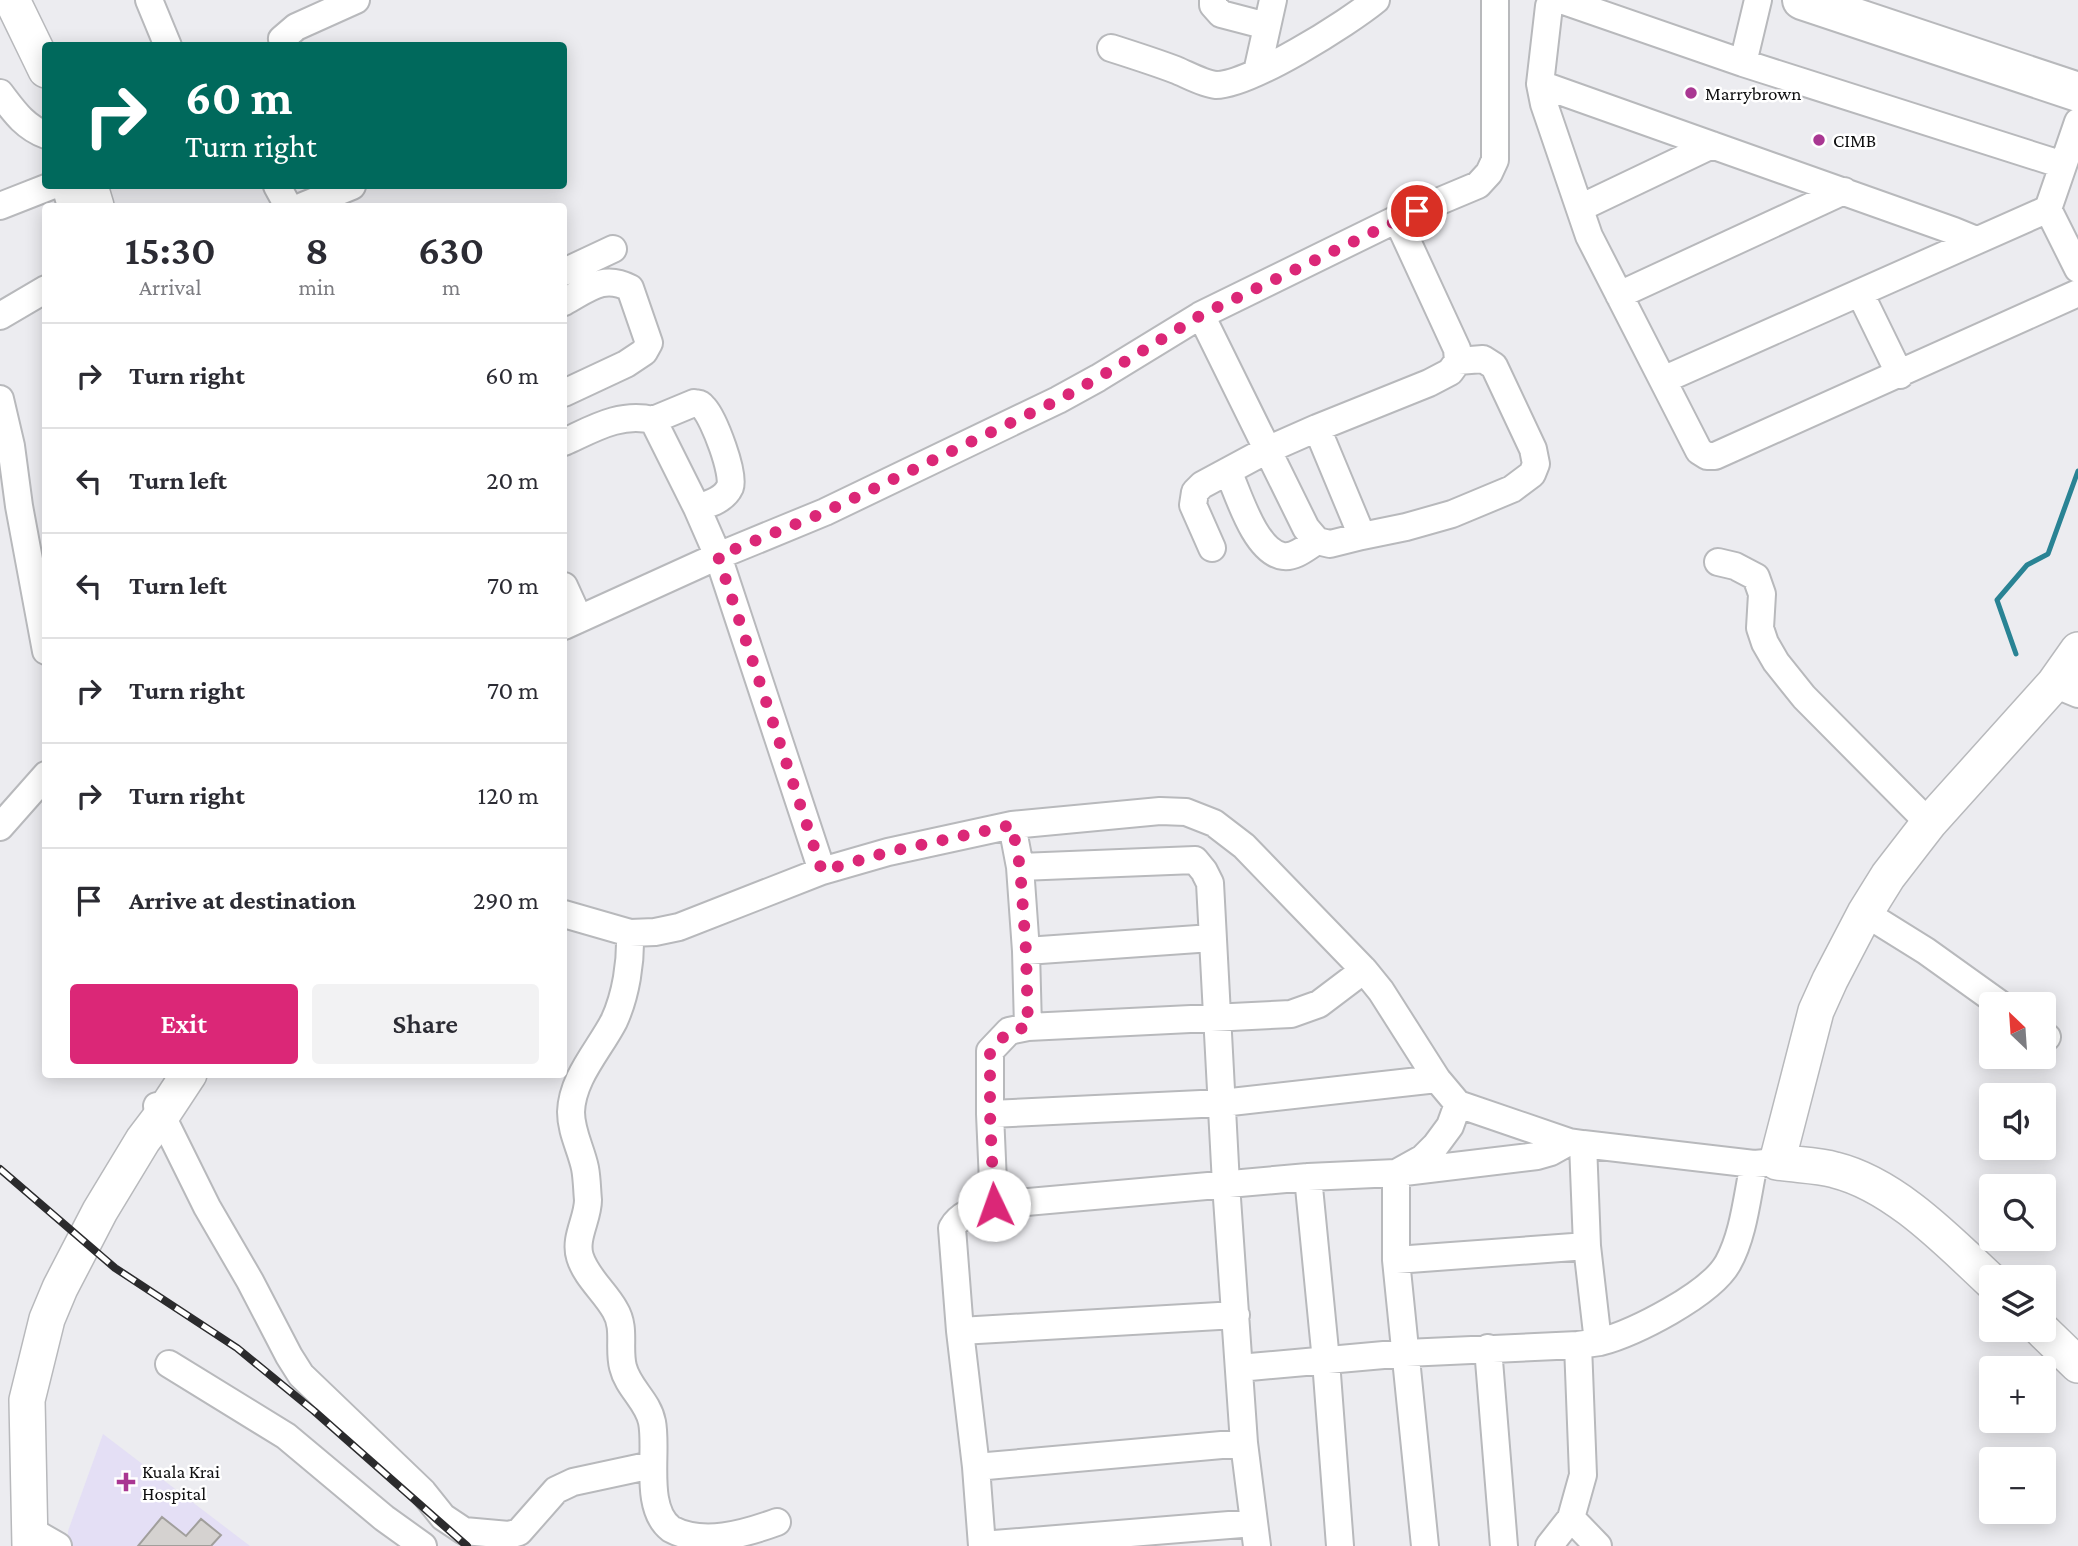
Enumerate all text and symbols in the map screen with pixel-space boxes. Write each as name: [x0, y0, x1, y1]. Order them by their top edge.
icon: right: [70, 70, 161, 161]
text: 60 m: [185, 70, 292, 125]
place label: Marrybrown: [1705, 83, 1801, 104]
marker: Marrybrown: [1683, 85, 1699, 101]
text: Turn right: [185, 128, 317, 164]
place label: CIMB: [1833, 130, 1876, 151]
marker: CIMB: [1811, 132, 1827, 148]
pin: [1387, 181, 1447, 241]
icon: arrive: [1398, 192, 1436, 230]
text: 15:30: [125, 226, 216, 273]
text: 8: [305, 226, 329, 273]
text: 630: [418, 226, 484, 273]
text: Arrival: [139, 274, 202, 300]
text: min: [299, 274, 335, 300]
text: m: [442, 274, 460, 300]
icon: right: [70, 357, 108, 395]
text: Turn right: [129, 361, 245, 390]
text: 60 m: [485, 361, 539, 390]
icon: left: [70, 462, 108, 500]
text: Turn left: [129, 466, 227, 495]
text: 20 m: [486, 466, 539, 495]
icon: left: [70, 567, 108, 605]
text: Turn left: [129, 571, 227, 600]
text: 70 m: [487, 571, 539, 600]
icon: right: [70, 672, 108, 710]
text: Turn right: [129, 676, 245, 705]
text: 70 m: [487, 676, 539, 705]
icon: right: [70, 777, 108, 815]
text: Turn right: [129, 781, 245, 810]
text: 120 m: [478, 781, 539, 810]
icon: arrive: [70, 882, 108, 920]
text: Arrive at destination: [129, 886, 356, 915]
text: 290 m: [473, 886, 539, 915]
button: Exit: [70, 984, 298, 1064]
button: Share: [312, 984, 539, 1064]
north arrow: [1979, 992, 2056, 1069]
map controls: [1979, 992, 2056, 1524]
button: sound: [1979, 1083, 2056, 1160]
position arrow: [957, 1168, 1031, 1242]
button: search: [1979, 1174, 2056, 1251]
button: layers: [1979, 1265, 2056, 1342]
button: +: [1979, 1356, 2056, 1433]
button: −: [1979, 1447, 2056, 1524]
place label: Kuala Krai Hospital: [142, 1461, 220, 1504]
marker: Kuala Krai Hospital: [116, 1472, 136, 1492]

